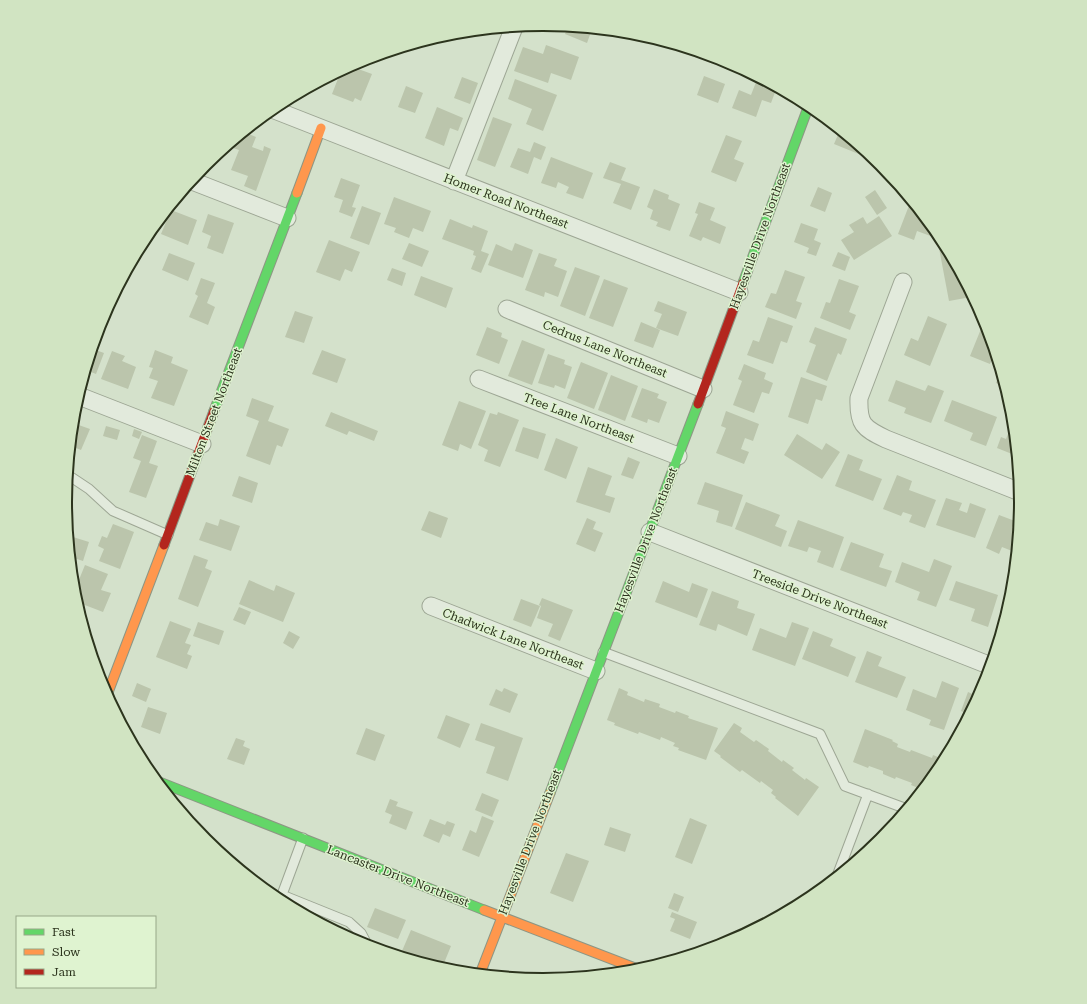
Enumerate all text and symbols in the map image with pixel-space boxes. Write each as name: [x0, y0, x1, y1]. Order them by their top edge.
street label: Hayesville Drive Northeast: [727, 160, 793, 311]
street label: Homer Road Northeast: [442, 171, 571, 231]
street label: Cedrus Lane Northeast: [541, 318, 670, 381]
street label: Milton Street Northeast: [183, 345, 245, 478]
street label: Tree Lane Northeast: [521, 390, 637, 446]
street label: Hayesville Drive Northeast: [612, 465, 680, 615]
street label: Treeside Drive Northeast: [750, 567, 890, 632]
street label: Chadwick Lane Northeast: [440, 606, 586, 673]
street label: Hayesville Drive Northeast: [496, 767, 564, 917]
street label: Lancaster Drive Northeast: [325, 842, 472, 910]
legend: [16, 916, 156, 988]
text: Fast: [52, 925, 76, 939]
text: Slow: [52, 945, 80, 959]
text: Jam: [52, 965, 76, 979]

